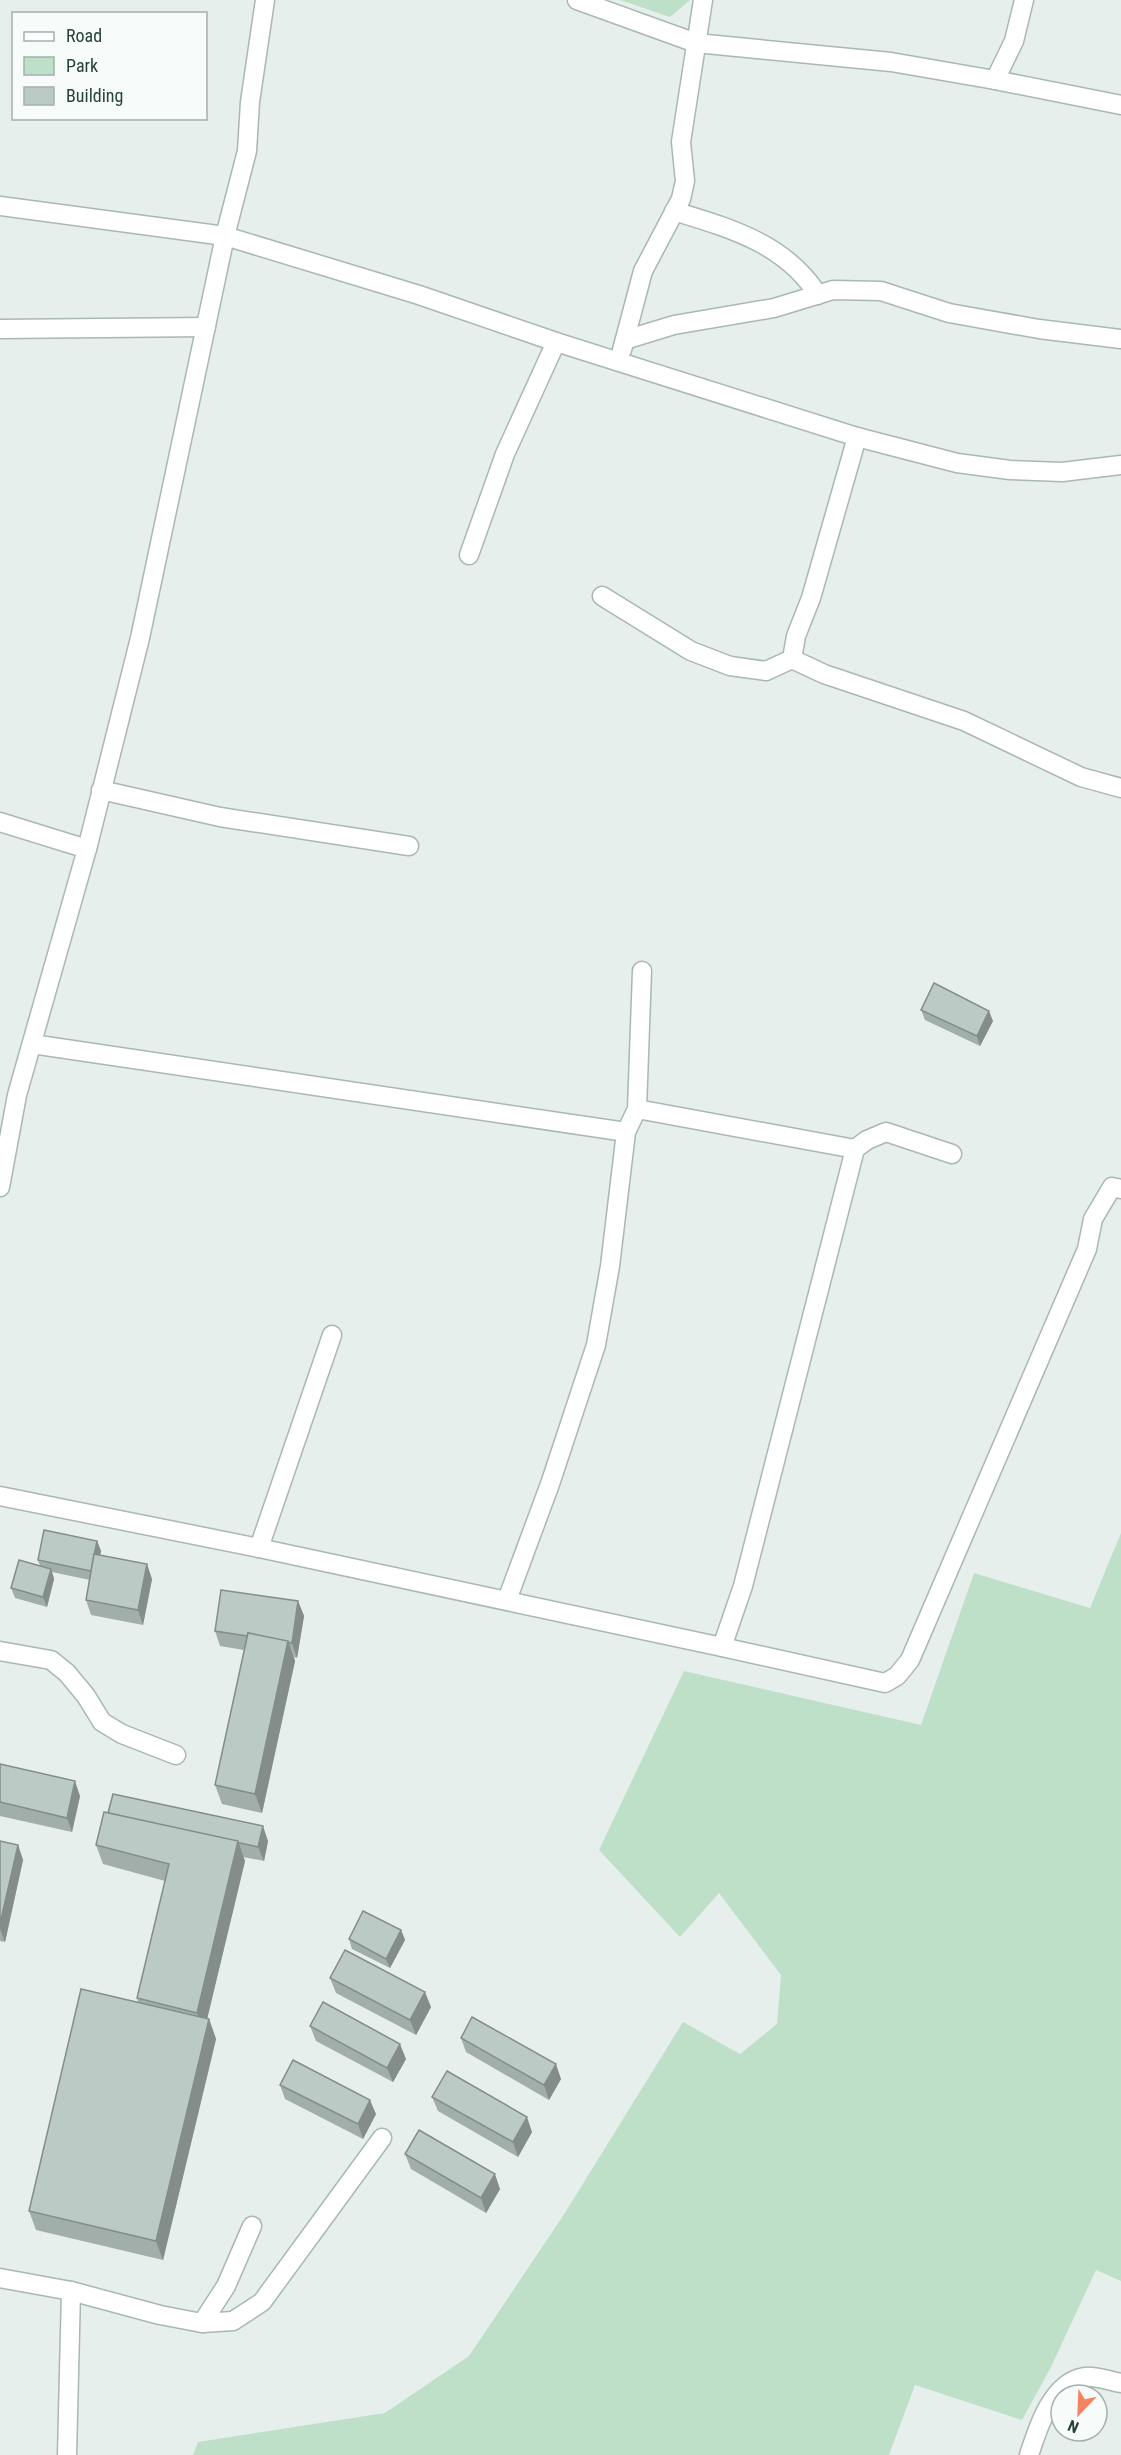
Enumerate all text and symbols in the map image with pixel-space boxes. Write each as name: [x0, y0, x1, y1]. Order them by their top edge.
legend: [12, 12, 207, 120]
text: Road: [66, 25, 102, 46]
text: Park: [66, 55, 98, 76]
text: Building: [66, 85, 123, 106]
north arrow: [1049, 2383, 1109, 2443]
text: N: [1065, 2416, 1082, 2437]

